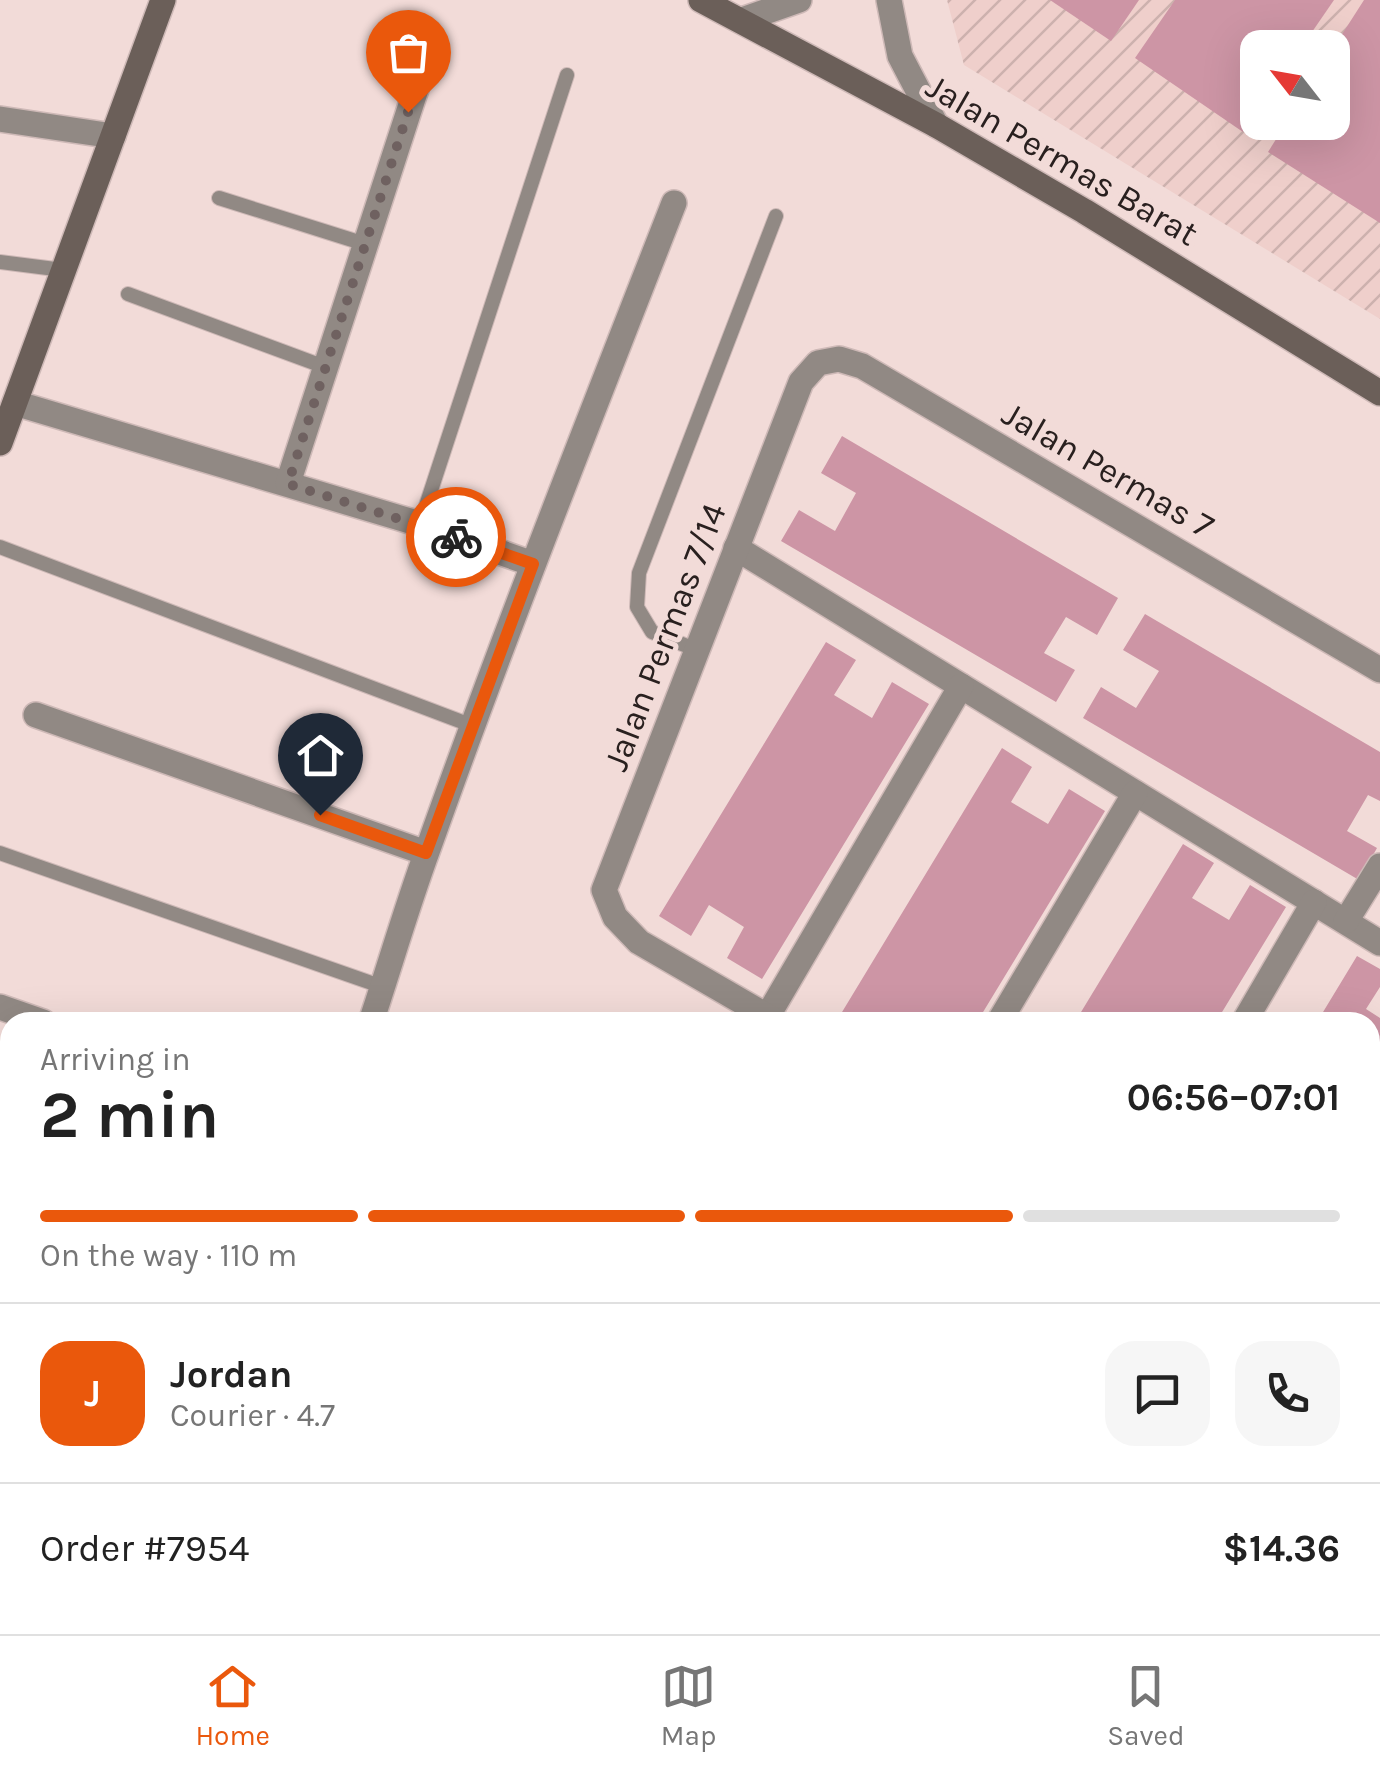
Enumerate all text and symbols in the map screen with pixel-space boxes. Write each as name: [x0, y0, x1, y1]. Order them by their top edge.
pin: [366, 10, 451, 113]
icon: bag: [381, 25, 436, 80]
north arrow: [1240, 30, 1350, 140]
map controls: [1240, 30, 1350, 140]
street label: Jalan Permas Barat: [919, 66, 1205, 254]
street label: Jalan Permas 7: [995, 393, 1221, 547]
courier: [406, 487, 506, 587]
street label: Jalan Permas 7/14: [595, 497, 735, 777]
icon: bike: [429, 510, 484, 565]
pin: [278, 713, 363, 816]
icon: home: [293, 728, 348, 783]
text: Arriving in: [40, 1041, 191, 1078]
text: 06:56–07:01: [1127, 1075, 1340, 1120]
text: 2 min: [40, 1077, 219, 1153]
text: On the way · 110 m: [40, 1237, 297, 1274]
button: chat: [1105, 1341, 1210, 1446]
button: phone: [1235, 1341, 1340, 1446]
text: Jordan: [170, 1352, 293, 1397]
text: J: [84, 1371, 101, 1416]
text: Courier · 4.7: [170, 1397, 335, 1434]
text: Order #7954: [40, 1526, 249, 1571]
text: $14.36: [1223, 1526, 1340, 1571]
tab: Home: [195, 1659, 270, 1752]
tab: Map: [661, 1659, 716, 1752]
tab: Saved: [1107, 1659, 1185, 1752]

